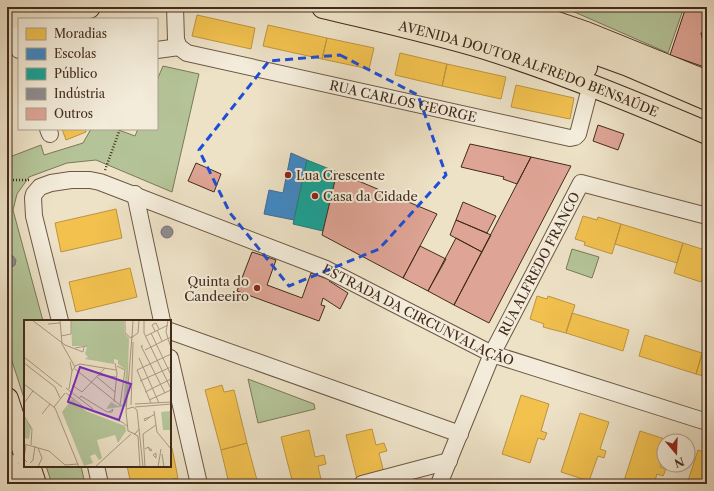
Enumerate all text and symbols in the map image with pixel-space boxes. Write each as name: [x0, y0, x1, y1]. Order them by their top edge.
street label: AVENIDA DOUTOR ALFREDO BENSAÚDE: [396, 17, 661, 120]
legend: [18, 18, 158, 130]
text: Moradias: [54, 26, 107, 41]
text: Escolas: [54, 46, 96, 61]
text: Público: [54, 66, 97, 81]
street label: RUA CARLOS GEORGE: [328, 77, 478, 125]
text: Indústria: [54, 86, 106, 101]
text: Outros: [54, 106, 93, 121]
place label: Lua Crescente: [296, 167, 385, 183]
marker: Lua Crescente: [283, 170, 293, 180]
place label: Casa da Cidade: [323, 188, 418, 204]
street label: RUA ALFREDO FRANCO: [495, 189, 583, 339]
marker: Casa da Cidade: [310, 191, 320, 201]
street label: ESTRADA DA CIRCUNVALAÇÃO: [320, 261, 516, 369]
place label: Quinta do Candeeiro: [184, 273, 249, 304]
marker: Quinta do Candeeiro: [252, 283, 262, 293]
inset map: [24, 320, 171, 467]
north arrow: [656, 433, 696, 473]
text: N: [672, 454, 686, 471]

